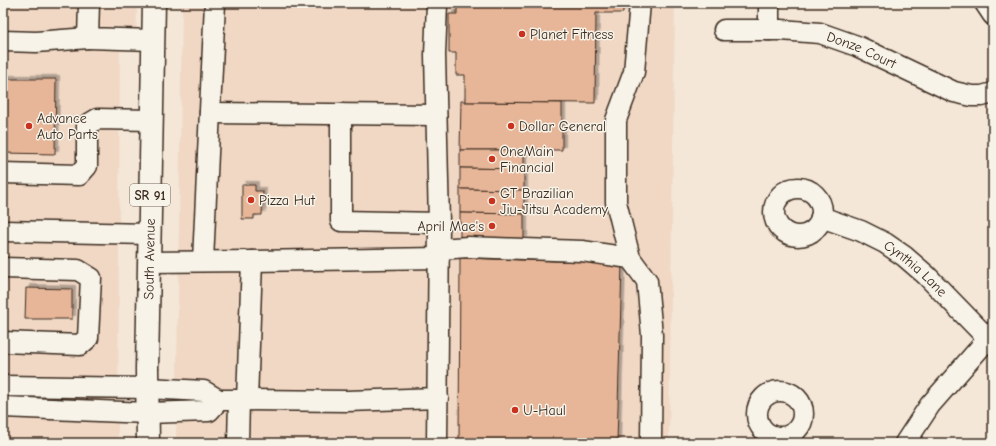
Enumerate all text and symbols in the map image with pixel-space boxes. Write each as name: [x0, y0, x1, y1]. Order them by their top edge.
place label: Planet Fitness: [530, 26, 613, 43]
street label: Donze Court: [824, 28, 900, 73]
marker: Planet Fitness: [517, 29, 527, 39]
place label: Advance Auto Parts: [37, 110, 98, 143]
place label: Dollar General: [519, 118, 606, 135]
marker: Advance Auto Parts: [24, 121, 34, 131]
marker: Dollar General: [506, 121, 516, 131]
place label: OneMain Financial: [500, 143, 554, 176]
marker: OneMain Financial: [487, 154, 497, 164]
road number: SR 91: [130, 184, 170, 206]
place label: GT Brazilian Jiu-Jitsu Academy: [500, 185, 609, 218]
place label: Pizza Hut: [259, 192, 316, 209]
marker: Pizza Hut: [246, 195, 256, 205]
marker: GT Brazilian Jiu-Jitsu Academy: [487, 196, 497, 206]
street label: South Avenue: [140, 218, 159, 300]
place label: April Mae's: [417, 218, 484, 235]
marker: April Mae's: [487, 221, 497, 231]
street label: Cynthia Lane: [881, 237, 950, 300]
place label: U-Haul: [523, 402, 566, 419]
marker: U-Haul: [510, 405, 520, 415]

